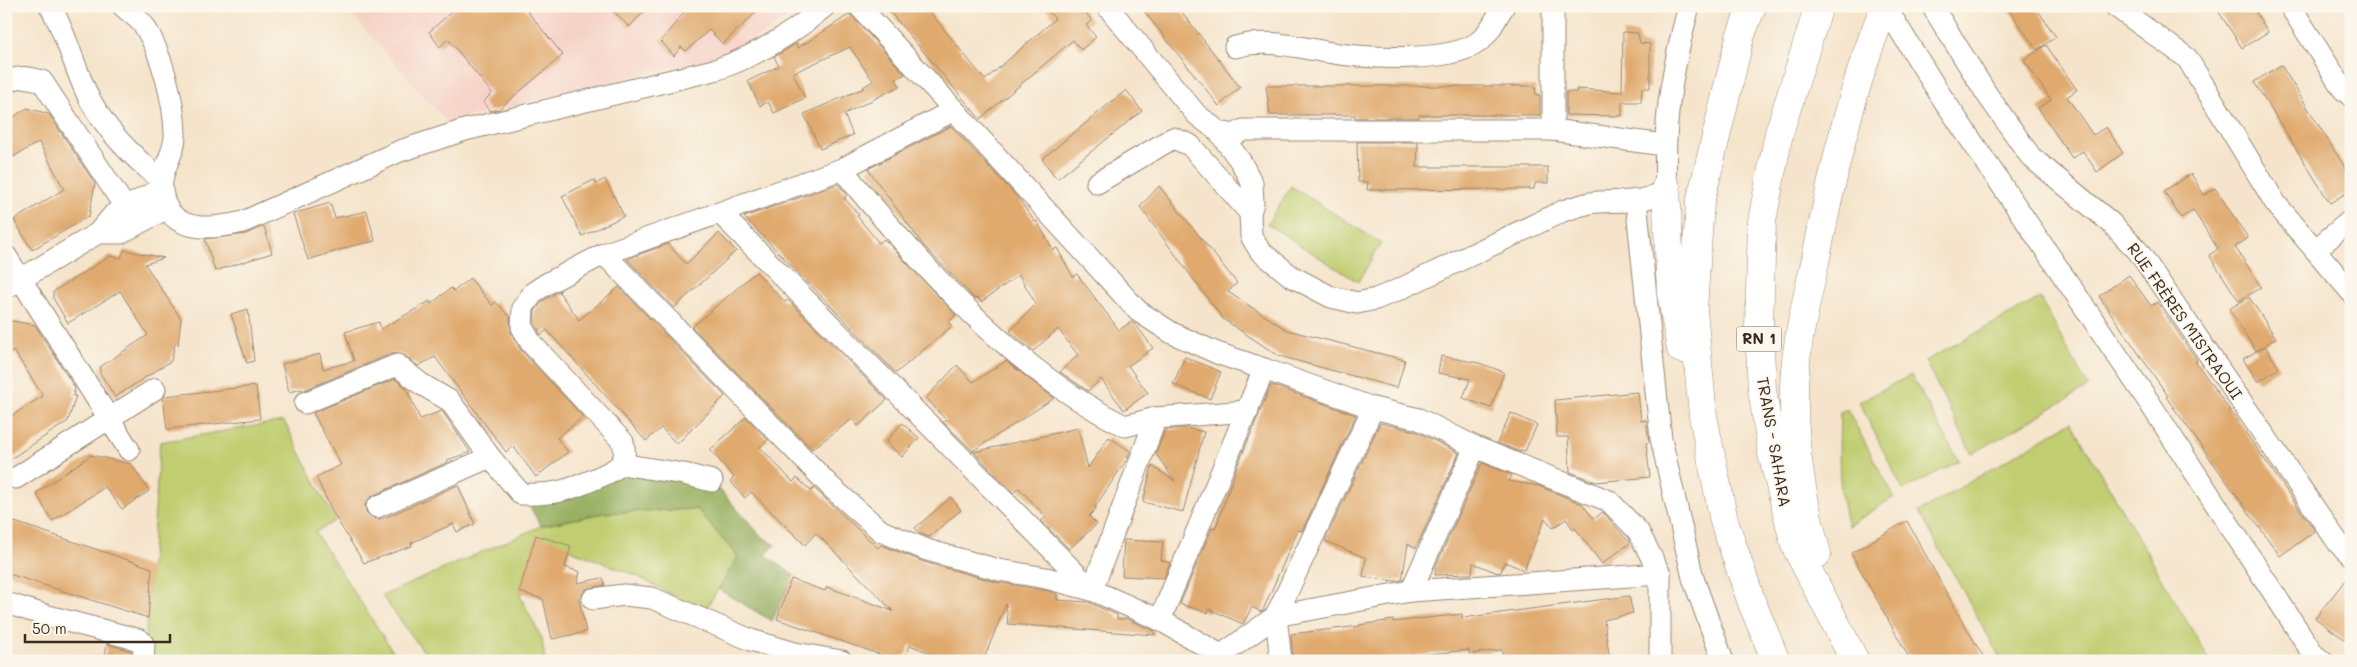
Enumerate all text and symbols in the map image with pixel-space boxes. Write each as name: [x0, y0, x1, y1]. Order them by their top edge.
street label: RUE FRÈRES MISTRAOUI: [2123, 238, 2247, 403]
road number: RN 1: [1736, 326, 1782, 352]
street label: TRANS - SAHARA: [1753, 375, 1796, 509]
scale bar: [25, 612, 170, 644]
text: 50 m: [32, 618, 67, 638]

